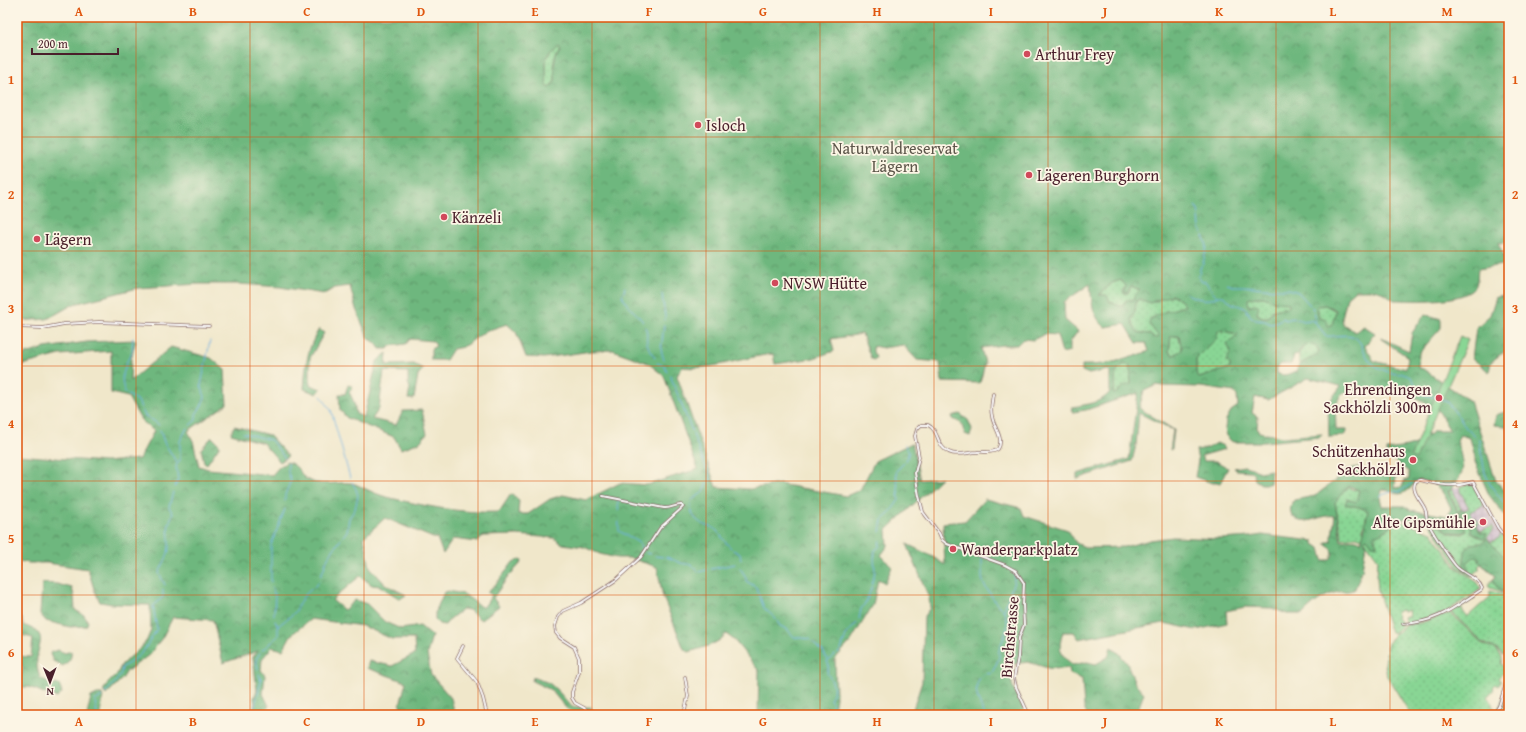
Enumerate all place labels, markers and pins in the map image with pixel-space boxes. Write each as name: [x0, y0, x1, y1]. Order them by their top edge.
place label: Arthur Frey: [1035, 42, 1114, 66]
marker: Arthur Frey: [1022, 49, 1032, 59]
place label: Isloch: [706, 113, 746, 137]
marker: Isloch: [693, 120, 703, 130]
place label: Lägeren Burghorn: [1037, 163, 1159, 187]
marker: Lägeren Burghorn: [1024, 170, 1034, 180]
place label: Känzeli: [452, 205, 502, 229]
marker: Känzeli: [439, 212, 449, 222]
place label: Lägern: [45, 227, 91, 251]
marker: Lägern: [32, 234, 42, 244]
place label: NVSW Hütte: [783, 271, 867, 295]
marker: NVSW Hütte: [770, 278, 780, 288]
place label: Ehrendingen Sackhölzli 300m: [1323, 377, 1431, 419]
marker: Ehrendingen Sackhölzli 300m: [1434, 393, 1444, 403]
place label: Schützenhaus Sackhölzli: [1312, 439, 1406, 481]
marker: Schützenhaus Sackhölzli: [1408, 455, 1418, 465]
place label: Alte Gipsmühle: [1373, 510, 1475, 534]
marker: Alte Gipsmühle: [1478, 517, 1488, 527]
place label: Wanderparkplatz: [961, 537, 1077, 561]
marker: Wanderparkplatz: [948, 544, 958, 554]

